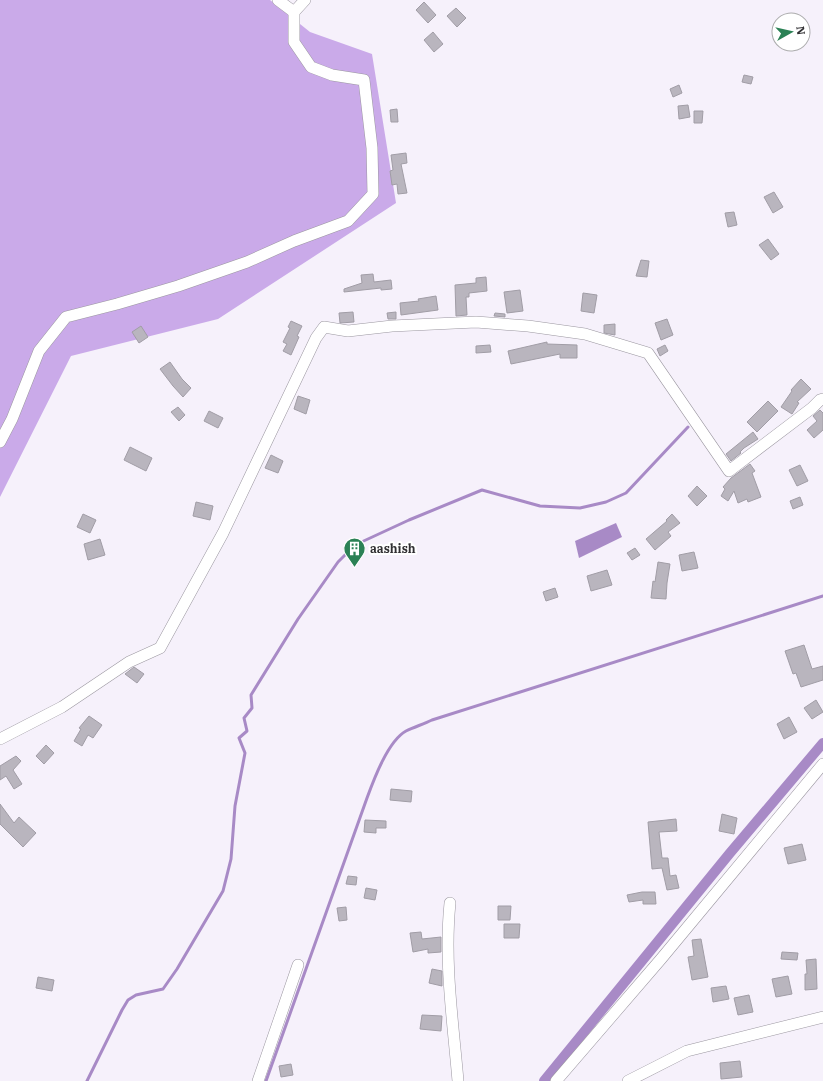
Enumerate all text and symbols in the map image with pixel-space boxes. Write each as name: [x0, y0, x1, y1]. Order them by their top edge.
north arrow: [771, 12, 811, 52]
text: N: [793, 25, 808, 36]
building icon: aashish: [342, 536, 368, 569]
place label: aashish: [370, 541, 416, 556]

